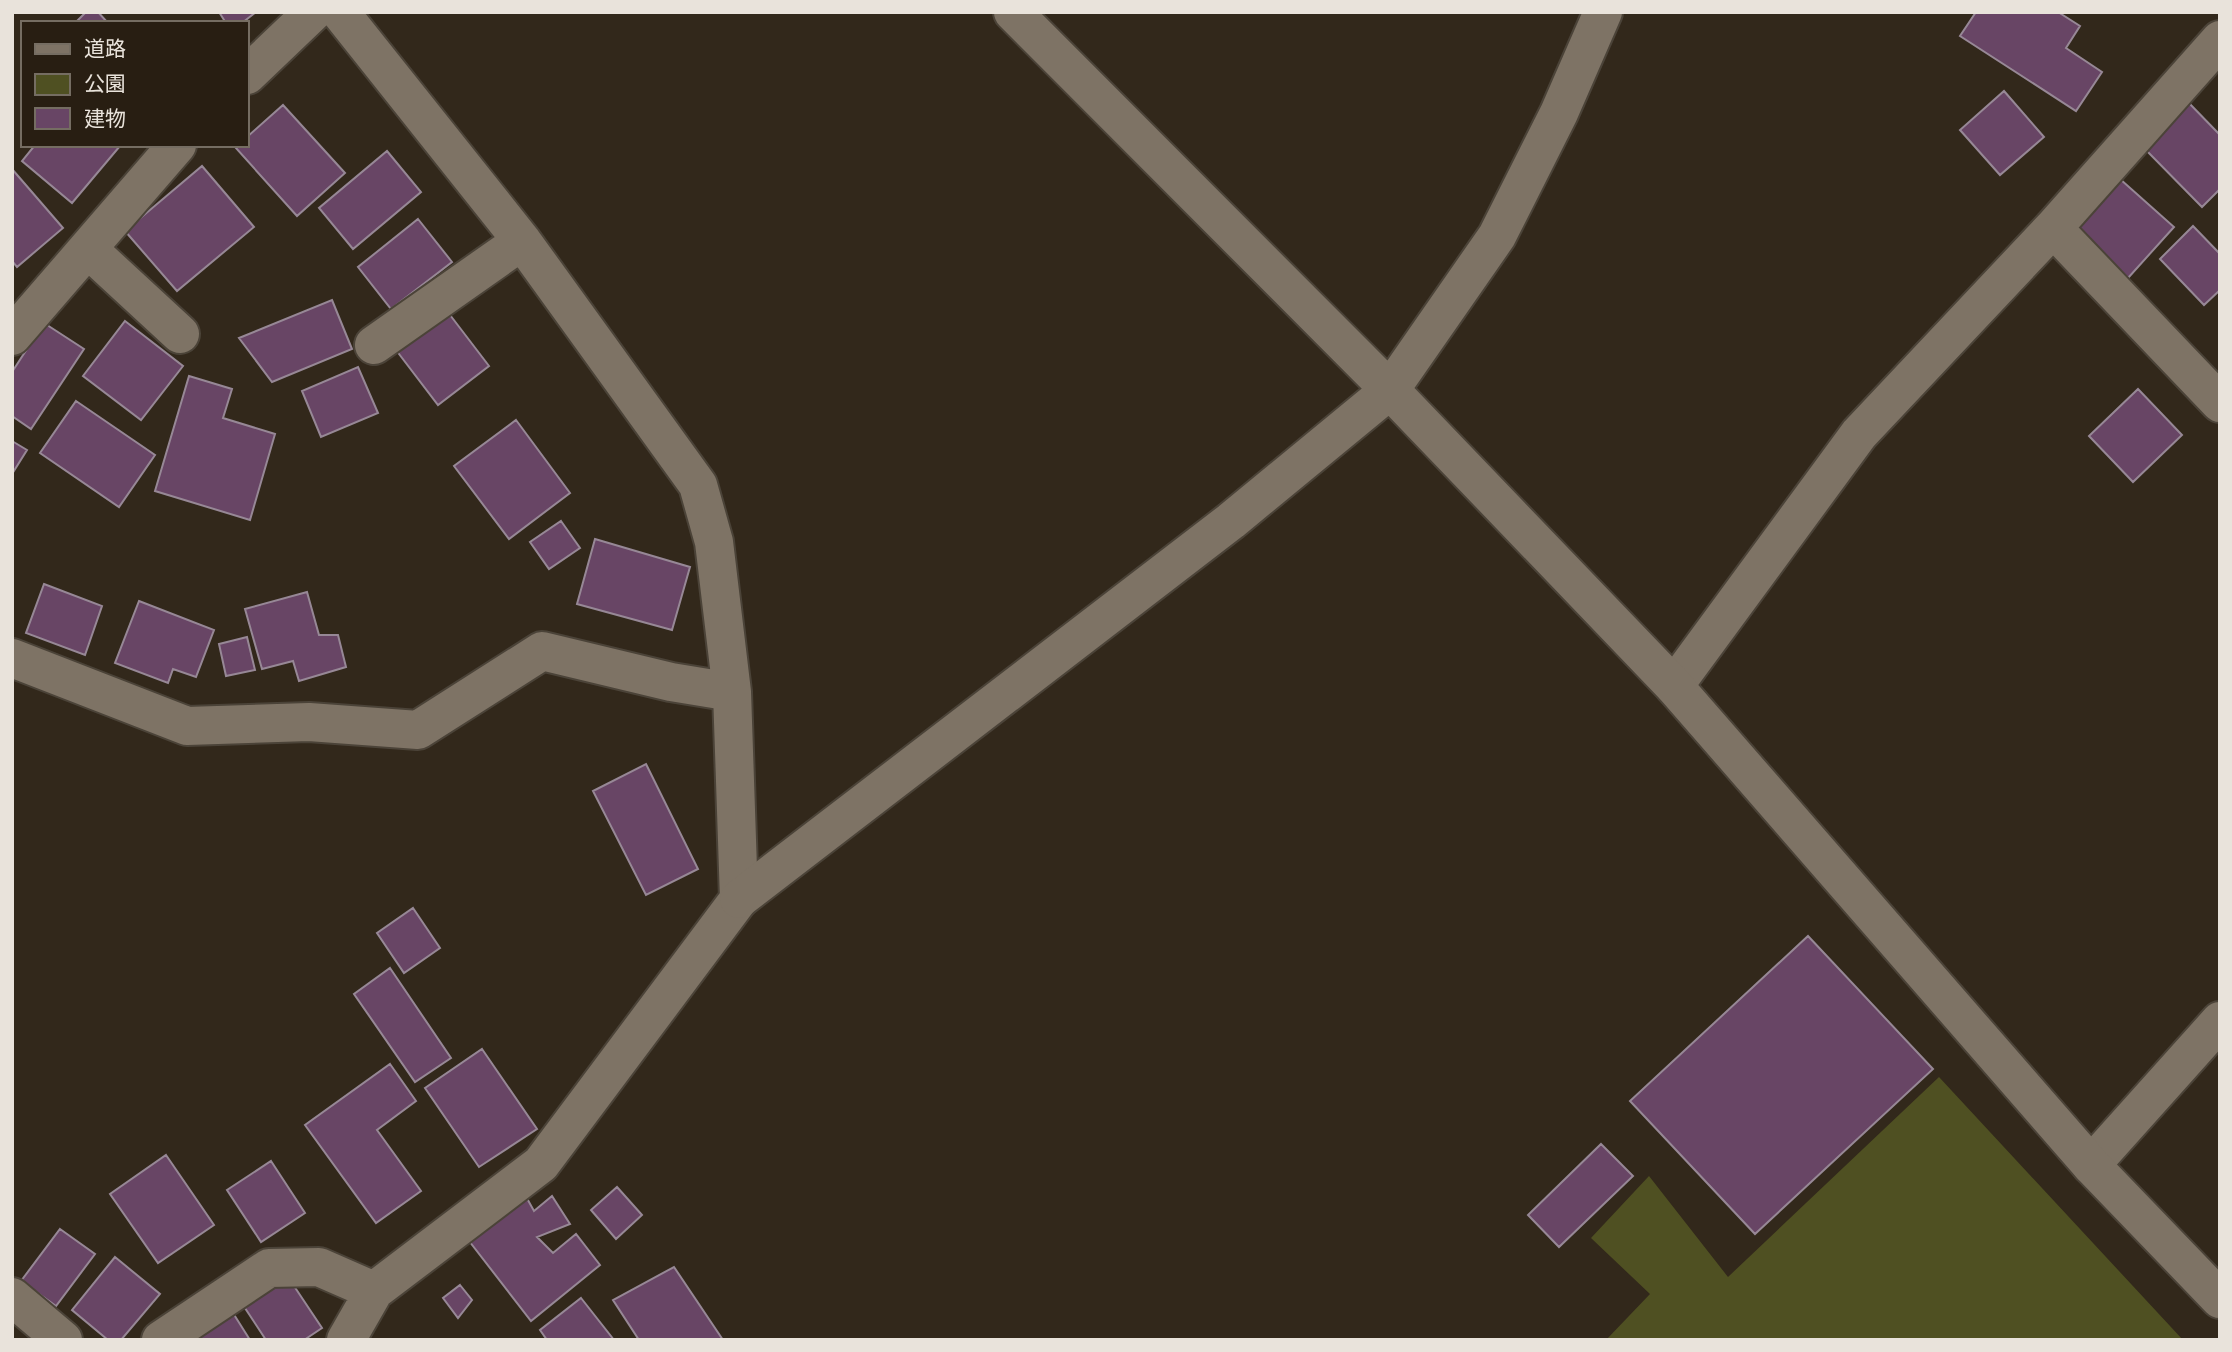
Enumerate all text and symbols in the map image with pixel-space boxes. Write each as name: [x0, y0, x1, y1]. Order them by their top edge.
legend: [21, 21, 248, 147]
text: 道路: [84, 35, 126, 62]
text: 公園: [84, 70, 126, 97]
text: 建物: [84, 105, 126, 132]

